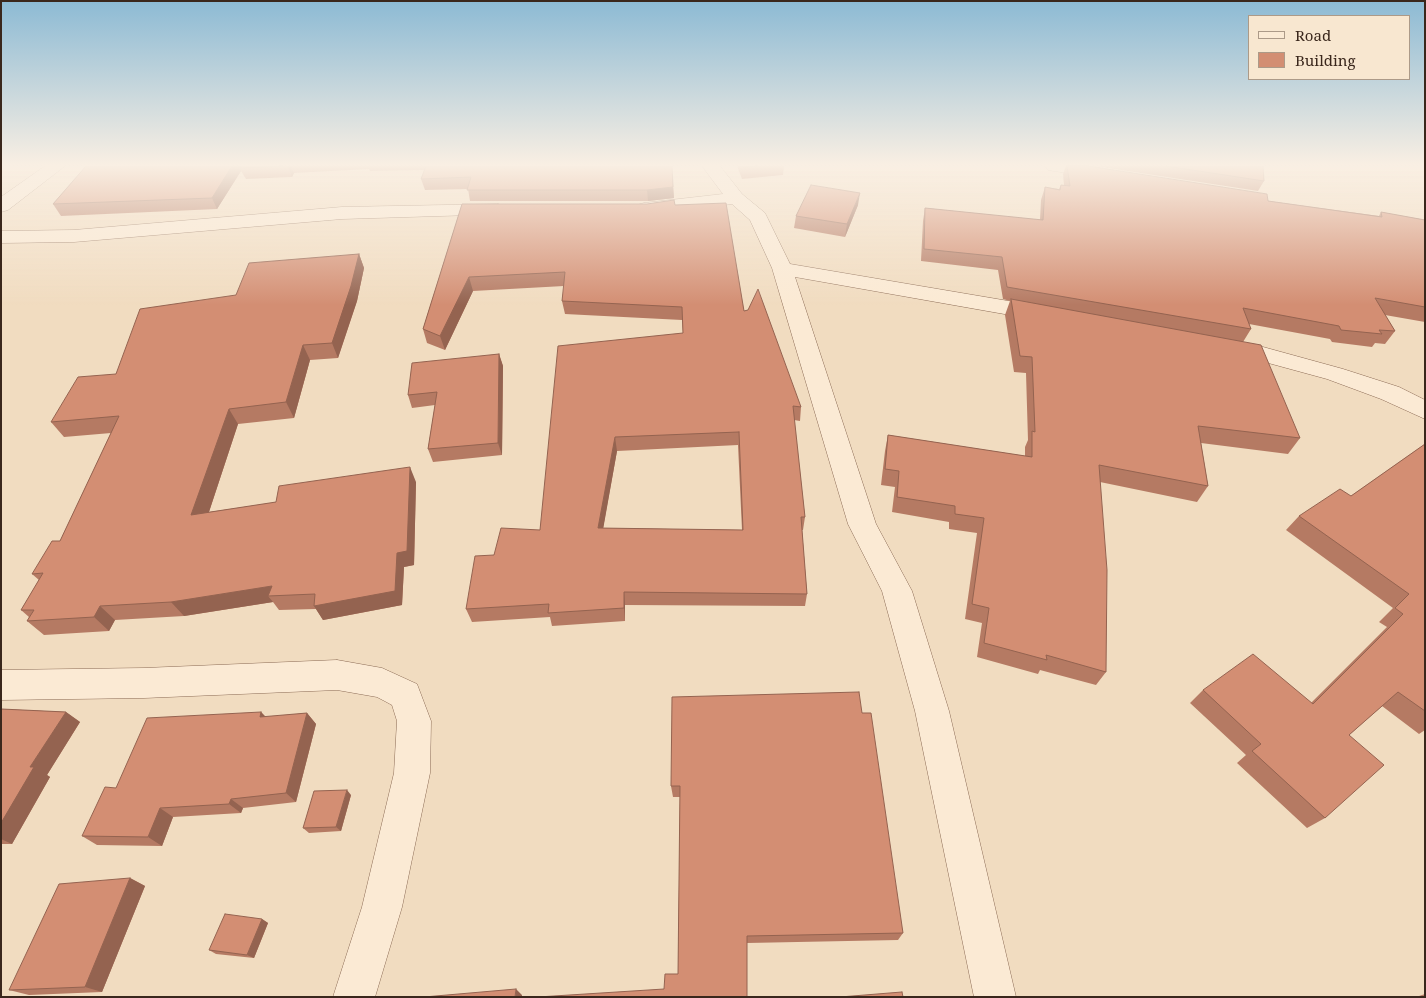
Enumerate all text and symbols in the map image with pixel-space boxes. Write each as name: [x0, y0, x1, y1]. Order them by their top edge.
legend: [1248, 15, 1411, 80]
text: Road: [1295, 25, 1331, 45]
text: Building: [1295, 50, 1356, 70]

